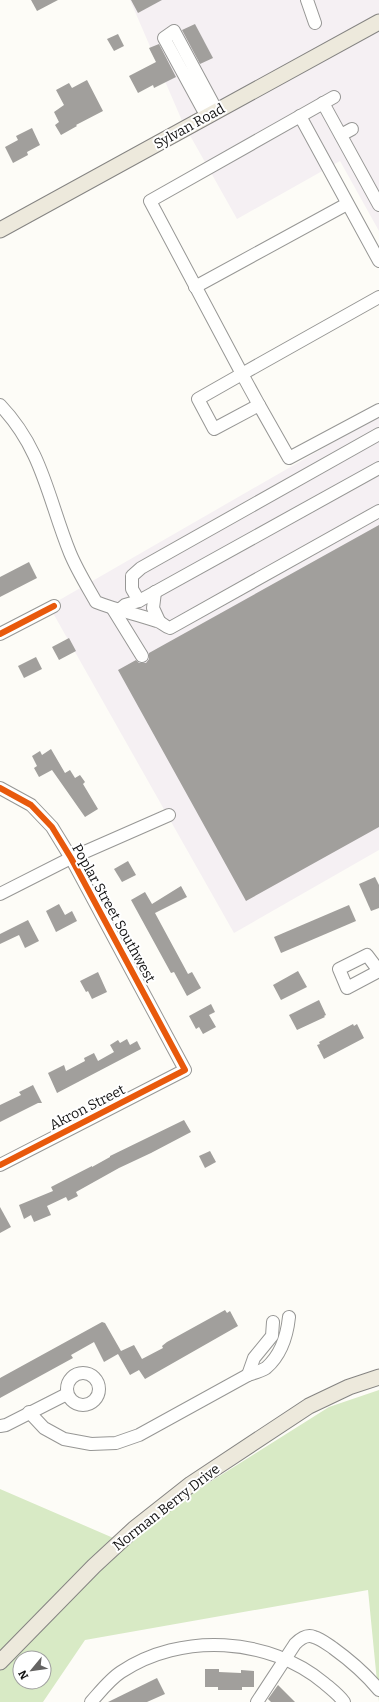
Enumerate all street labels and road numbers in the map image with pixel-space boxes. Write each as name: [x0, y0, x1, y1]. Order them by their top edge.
street label: Sylvan Road: [151, 100, 228, 153]
street label: Poplar Street Southwest: [68, 841, 159, 986]
street label: Akron Street: [47, 1081, 128, 1134]
street label: Norman Berry Drive: [109, 1460, 223, 1554]

